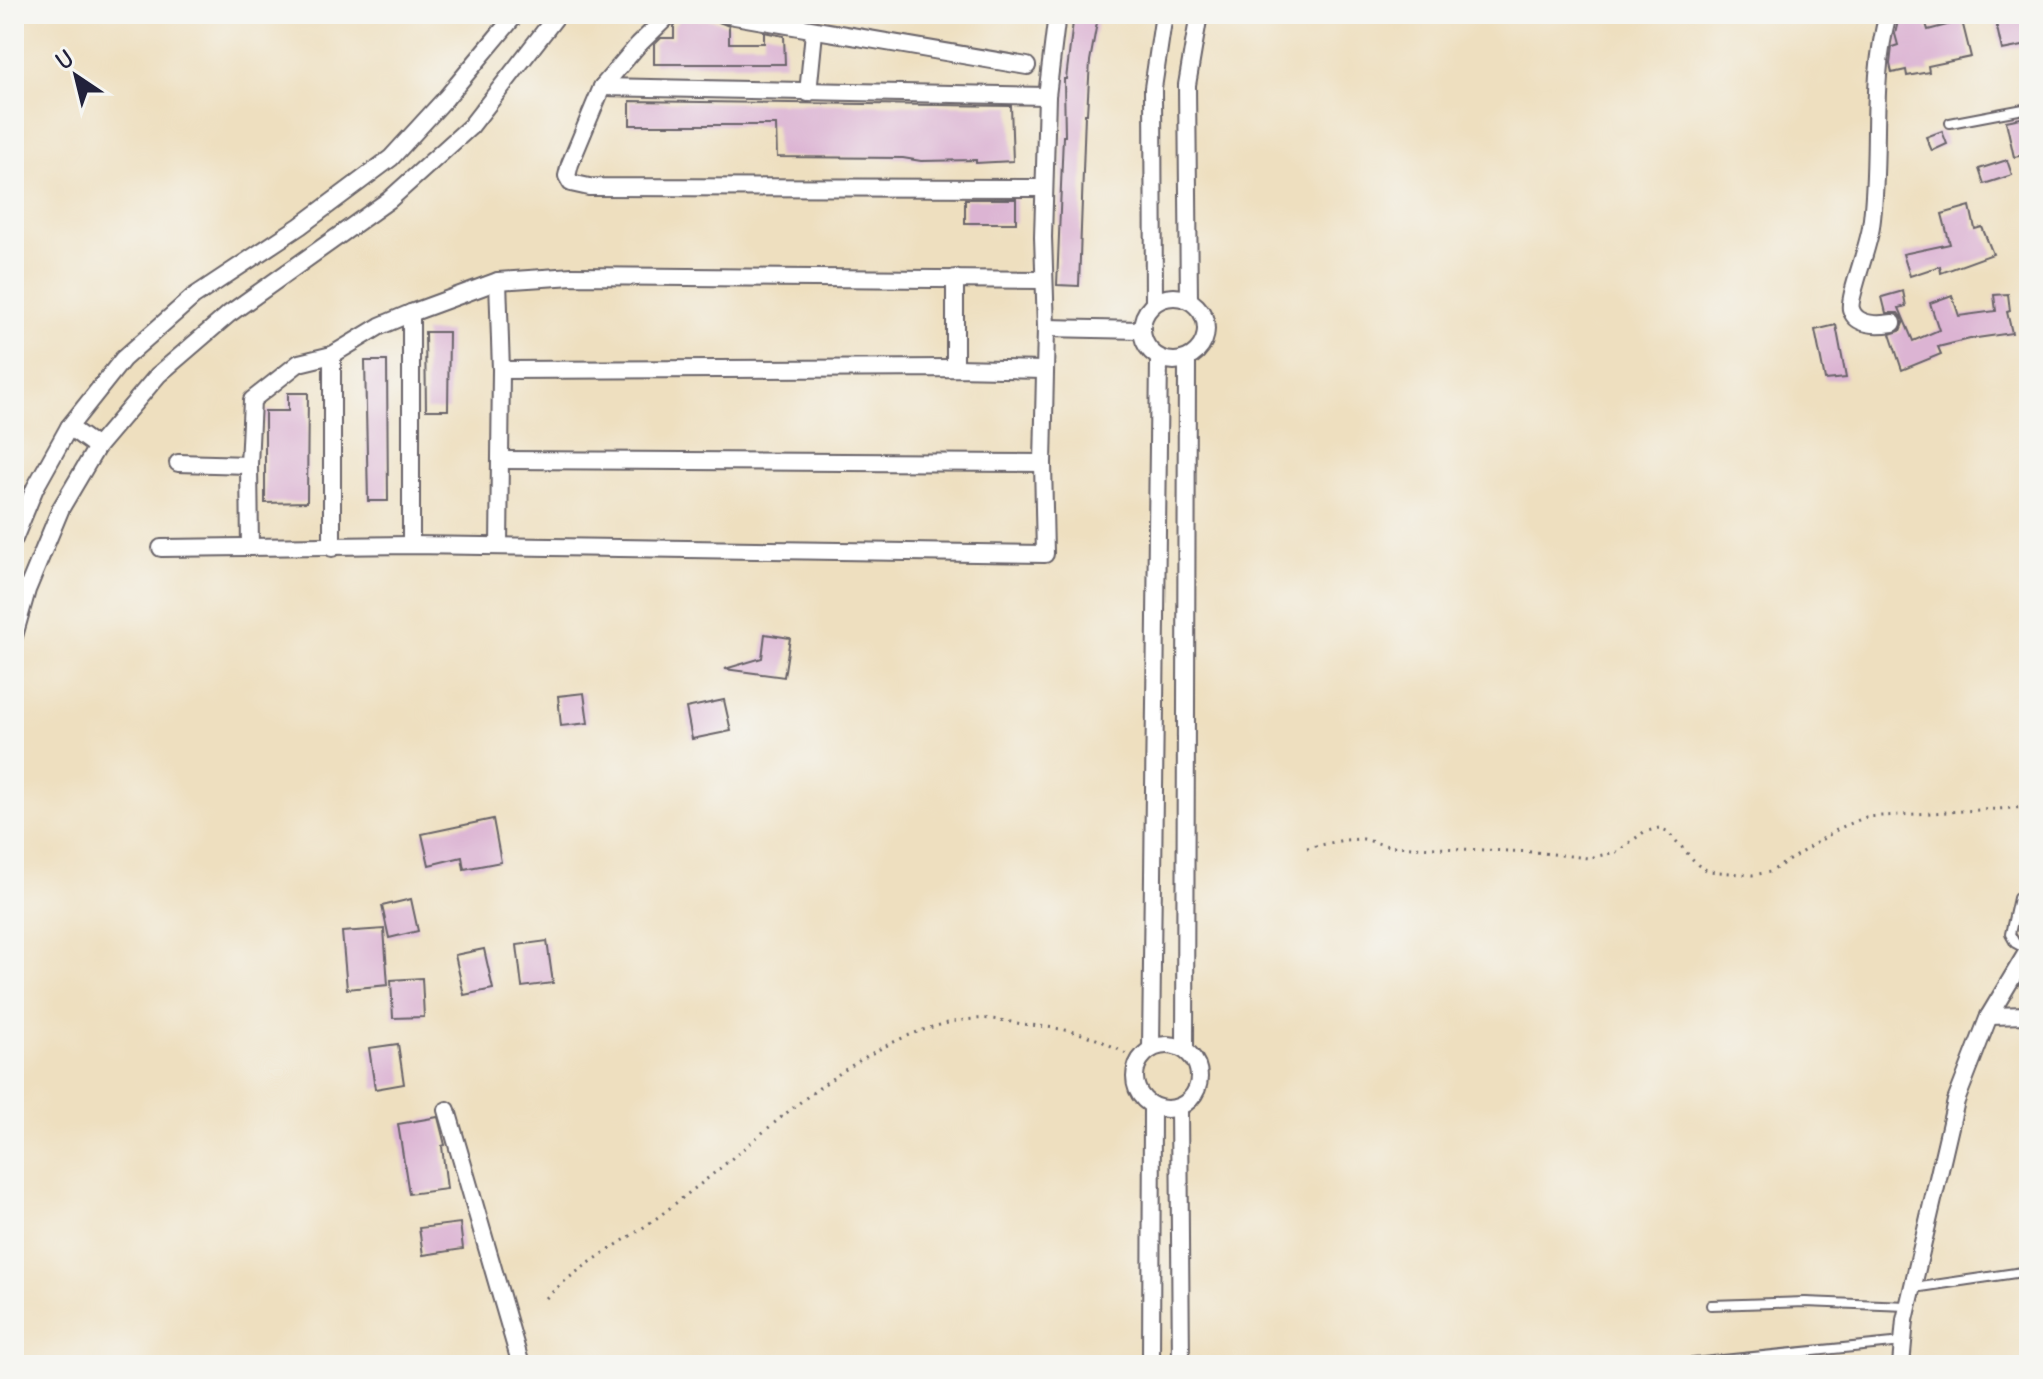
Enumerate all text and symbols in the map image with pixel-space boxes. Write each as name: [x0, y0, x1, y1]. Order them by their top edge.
north arrow: [36, 36, 116, 116]
text: U: [50, 44, 79, 75]

